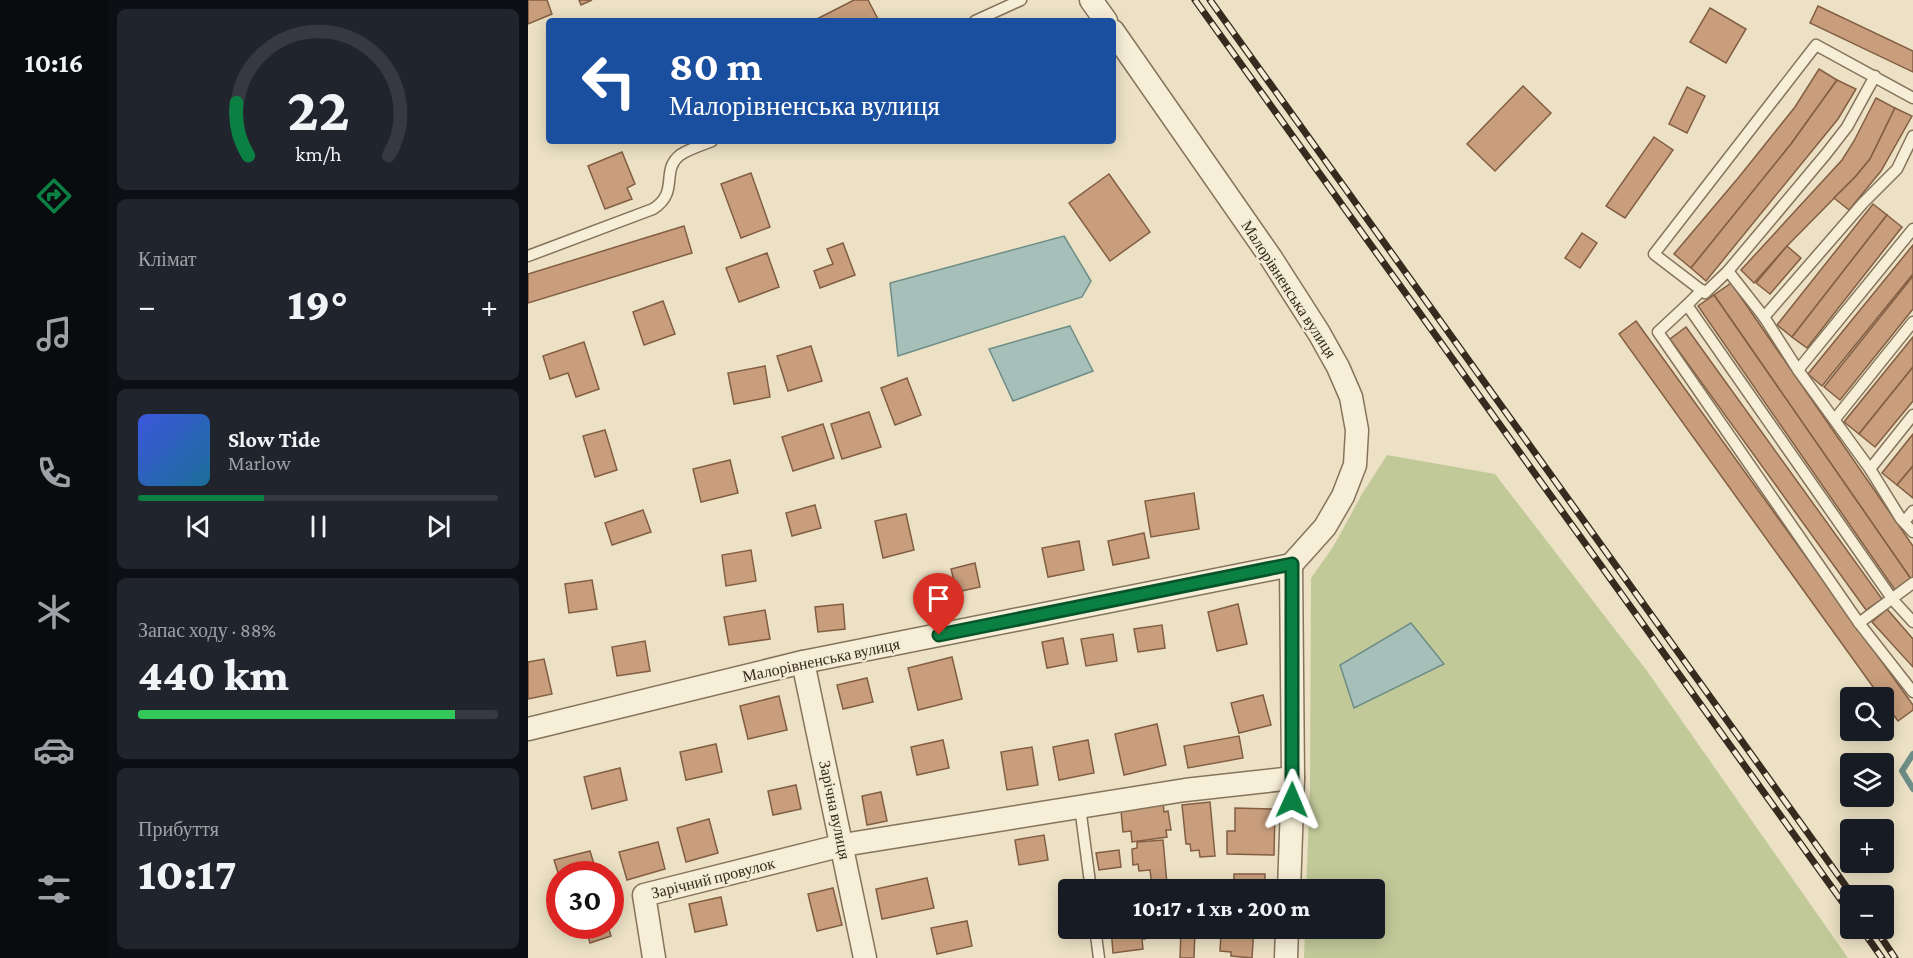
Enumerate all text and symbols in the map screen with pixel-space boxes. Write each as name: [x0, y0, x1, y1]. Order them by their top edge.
icon: left: [570, 42, 648, 120]
text: 80 m: [669, 42, 763, 89]
text: 10:16: [25, 48, 83, 78]
text: 22: [287, 75, 349, 144]
text: Малорівненська вулиця: [669, 91, 940, 121]
text: km/h: [295, 143, 342, 167]
icon: directions: [33, 175, 75, 217]
street label: Малорівненська вулиця: [1237, 217, 1340, 362]
text: Клімат: [138, 248, 197, 270]
text: 19°: [288, 279, 348, 329]
text: −: [138, 287, 155, 324]
text: +: [481, 287, 498, 324]
icon: music: [33, 313, 75, 355]
text: Slow Tide: [228, 427, 320, 452]
icon: phone: [33, 452, 75, 494]
text: Marlow: [228, 452, 291, 474]
icon: previous: [182, 510, 215, 543]
icon: pause: [302, 510, 335, 543]
icon: next: [422, 510, 455, 543]
pin: [913, 573, 964, 635]
icon: arrive: [922, 582, 955, 615]
icon: climate: [33, 591, 75, 633]
text: Запас ходу · 88%: [138, 619, 276, 641]
street label: Малорівненська вулиця: [741, 635, 902, 686]
text: 440 km: [138, 650, 289, 700]
map controls: [1840, 687, 1894, 939]
button: search: [1840, 687, 1894, 741]
icon: car: [33, 729, 75, 771]
button: layers: [1840, 753, 1894, 807]
street label: Зарічна вулиця: [815, 759, 854, 862]
position arrow: [1260, 768, 1324, 832]
text: Прибуття: [138, 818, 219, 840]
button: +: [1840, 819, 1894, 873]
text: 10:17: [138, 849, 237, 899]
street label: Зарічний провулок: [649, 854, 777, 903]
speed limit sign: 30: [546, 861, 624, 939]
icon: filters: [33, 868, 75, 910]
button: −: [1840, 885, 1894, 939]
text: 10:17 · 1 хв · 200 m: [1133, 896, 1310, 921]

